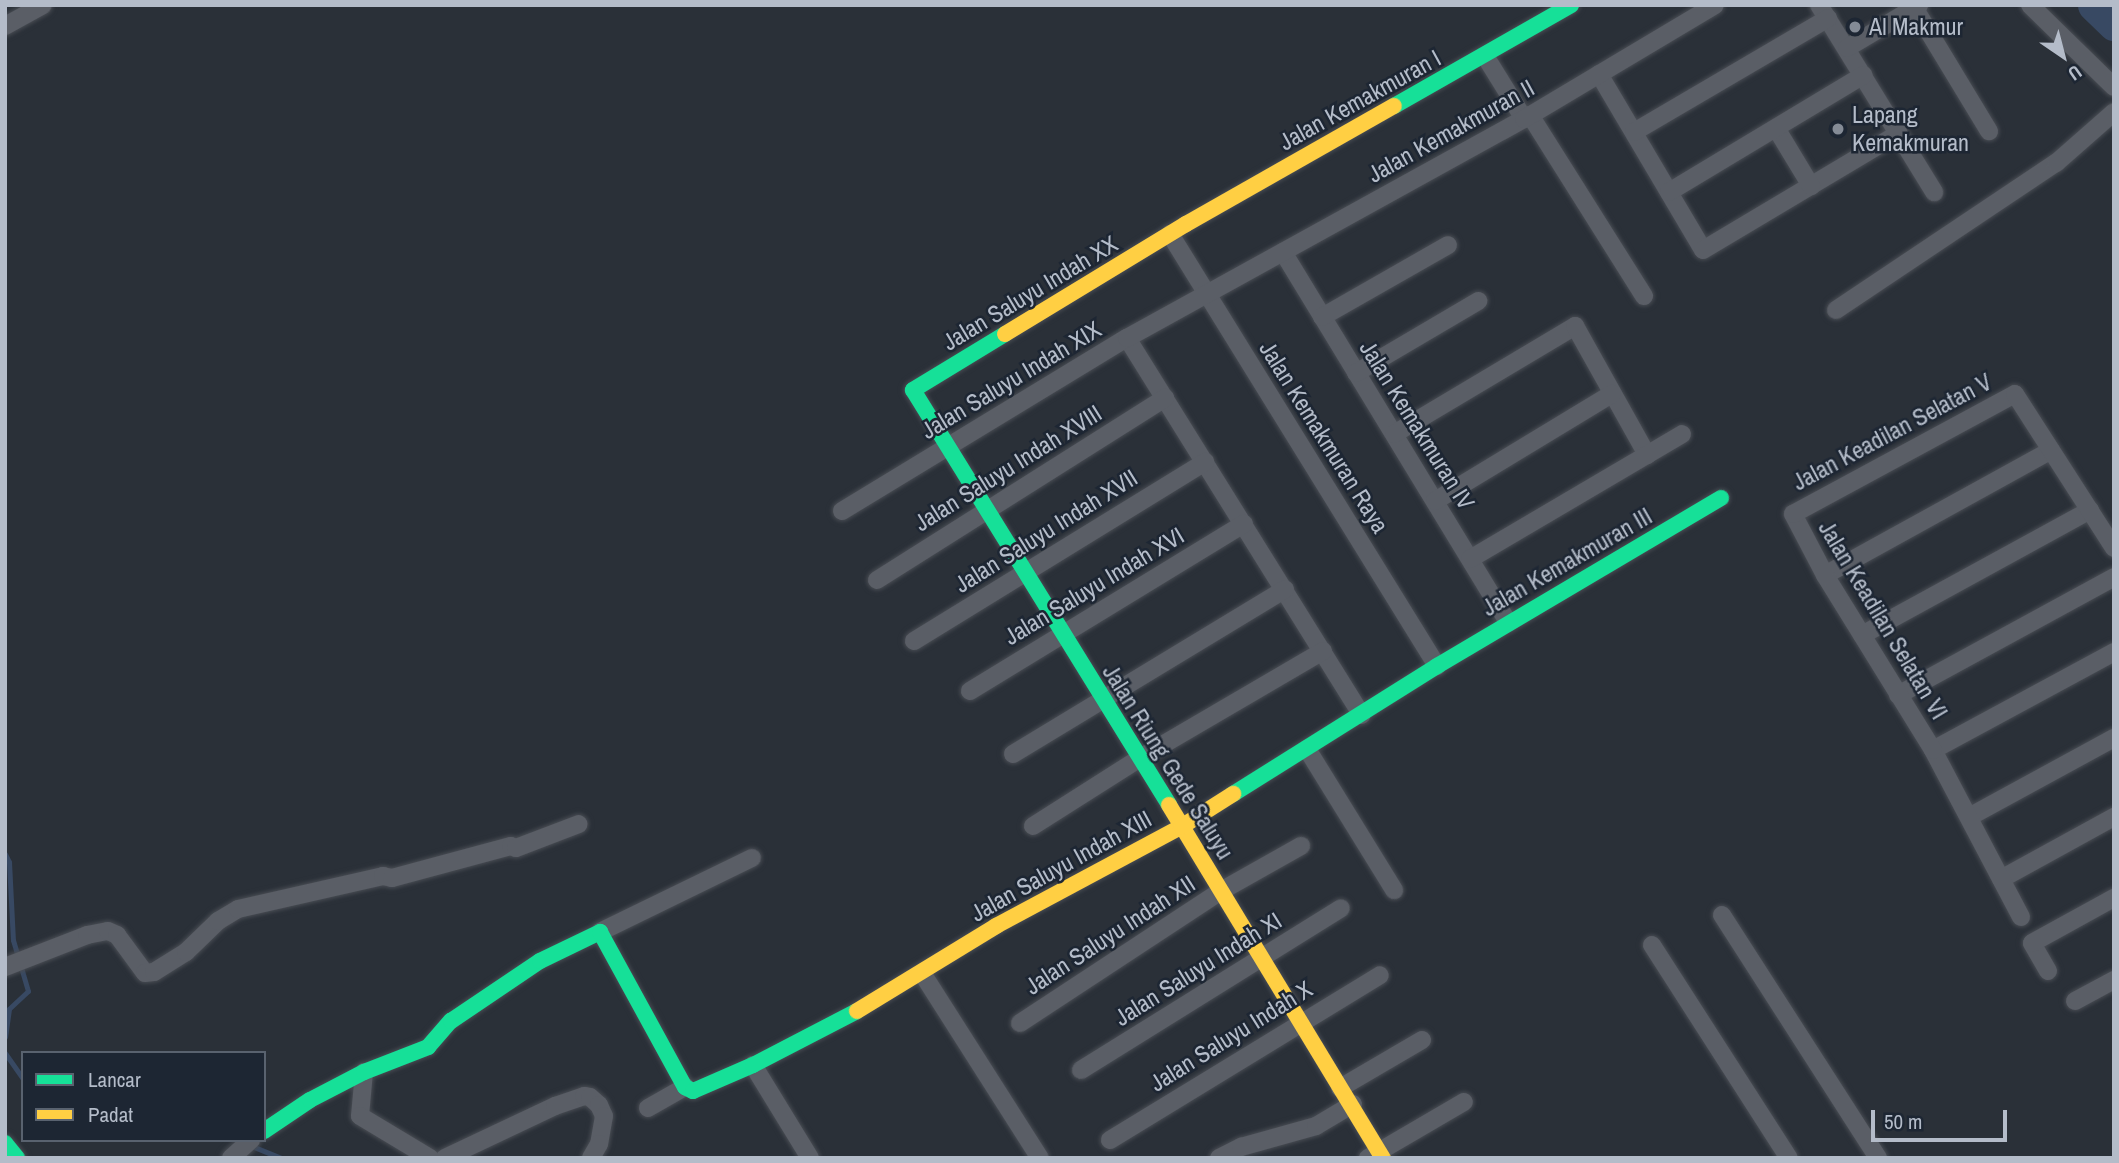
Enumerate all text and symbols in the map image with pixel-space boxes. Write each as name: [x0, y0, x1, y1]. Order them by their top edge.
place label: Al Makmur: [1869, 13, 1963, 41]
marker: Al Makmur: [1847, 19, 1863, 35]
north arrow: [2028, 21, 2098, 91]
street label: Jalan Kemakmuran I: [1274, 44, 1446, 156]
text: U: [2063, 59, 2087, 87]
street label: Jalan Kemakmuran II: [1363, 73, 1539, 189]
place label: Lapang Kemakmuran: [1852, 101, 1969, 157]
marker: Lapang Kemakmuran: [1830, 121, 1846, 137]
street label: Jalan Saluyu Indah XX: [937, 229, 1123, 357]
street label: Jalan Saluyu Indah XIX: [916, 315, 1106, 445]
street label: Jalan Kemakmuran IV: [1353, 335, 1481, 515]
street label: Jalan Kemakmuran Raya: [1253, 336, 1395, 538]
street label: Jalan Keadilan Selatan V: [1788, 367, 1996, 497]
street label: Jalan Saluyu Indah XVIII: [909, 399, 1107, 537]
street label: Jalan Saluyu Indah XVII: [949, 463, 1143, 599]
street label: Jalan Kemakmuran III: [1477, 502, 1657, 622]
street label: Jalan Keadilan Selatan VI: [1812, 516, 1954, 724]
street label: Jalan Saluyu Indah XVI: [999, 521, 1189, 651]
street label: Jalan Riung Gede Saluyu: [1096, 659, 1240, 865]
street label: Jalan Saluyu Indah XIII: [966, 804, 1156, 928]
street label: Jalan Saluyu Indah XII: [1020, 869, 1200, 1001]
street label: Jalan Saluyu Indah XI: [1109, 906, 1287, 1032]
street label: Jalan Saluyu Indah X: [1145, 975, 1317, 1097]
legend: [21, 1051, 266, 1142]
text: Lancar: [88, 1065, 141, 1094]
scale bar: [1874, 1096, 2010, 1140]
text: Padat: [88, 1100, 133, 1129]
text: 50 m: [1884, 1107, 1922, 1136]

